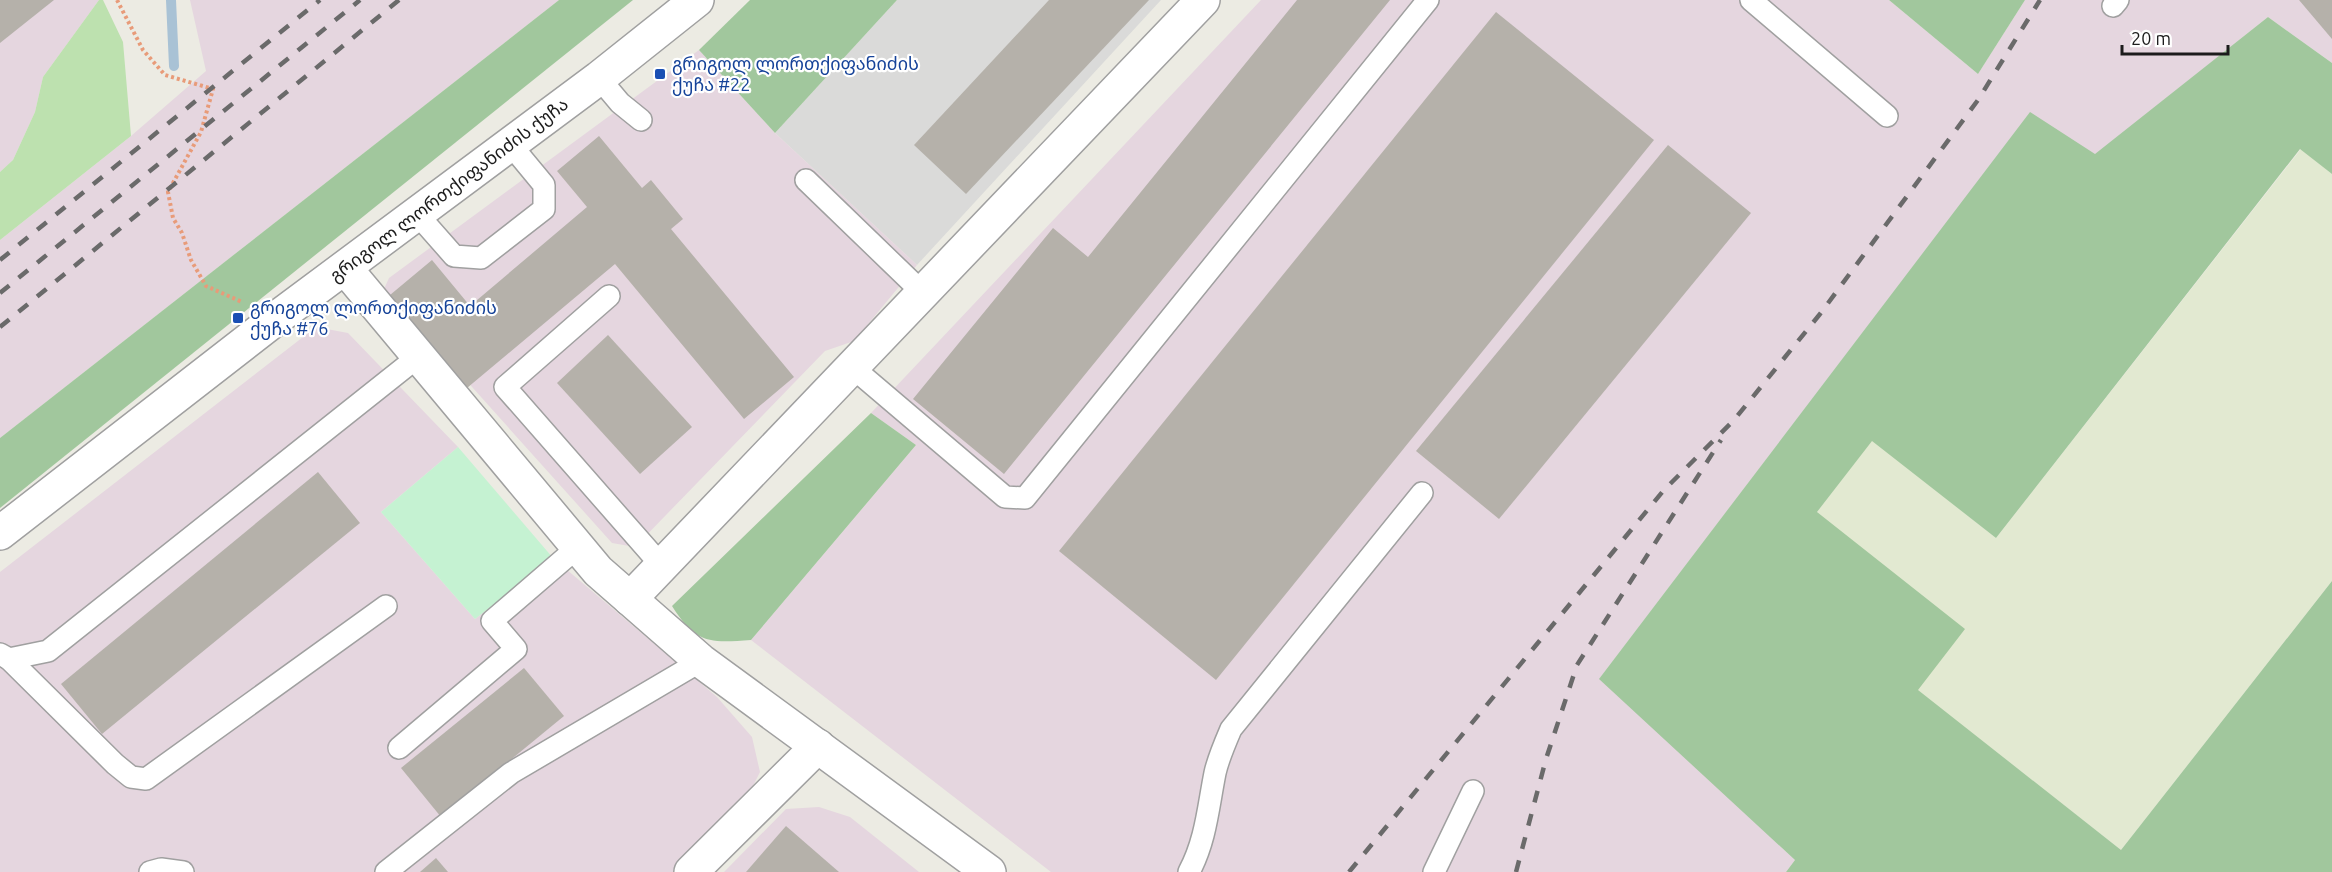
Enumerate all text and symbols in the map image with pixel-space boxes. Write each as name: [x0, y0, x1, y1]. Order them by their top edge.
scale bar: [2122, 18, 2228, 56]
text: 20 m: [2131, 28, 2171, 48]
place label: გრიგოლ ლორთქიფანიძის ქუჩა #22: [672, 53, 919, 96]
marker: გრიგოლ ლორთქიფანიძის ქუჩა #22: [653, 67, 667, 81]
street label: გრიგოლ ლორთქიფანიძის ქუჩა: [325, 93, 573, 287]
place label: გრიგოლ ლორთქიფანიძის ქუჩა #76: [250, 297, 497, 340]
marker: გრიგოლ ლორთქიფანიძის ქუჩა #76: [231, 311, 245, 325]

